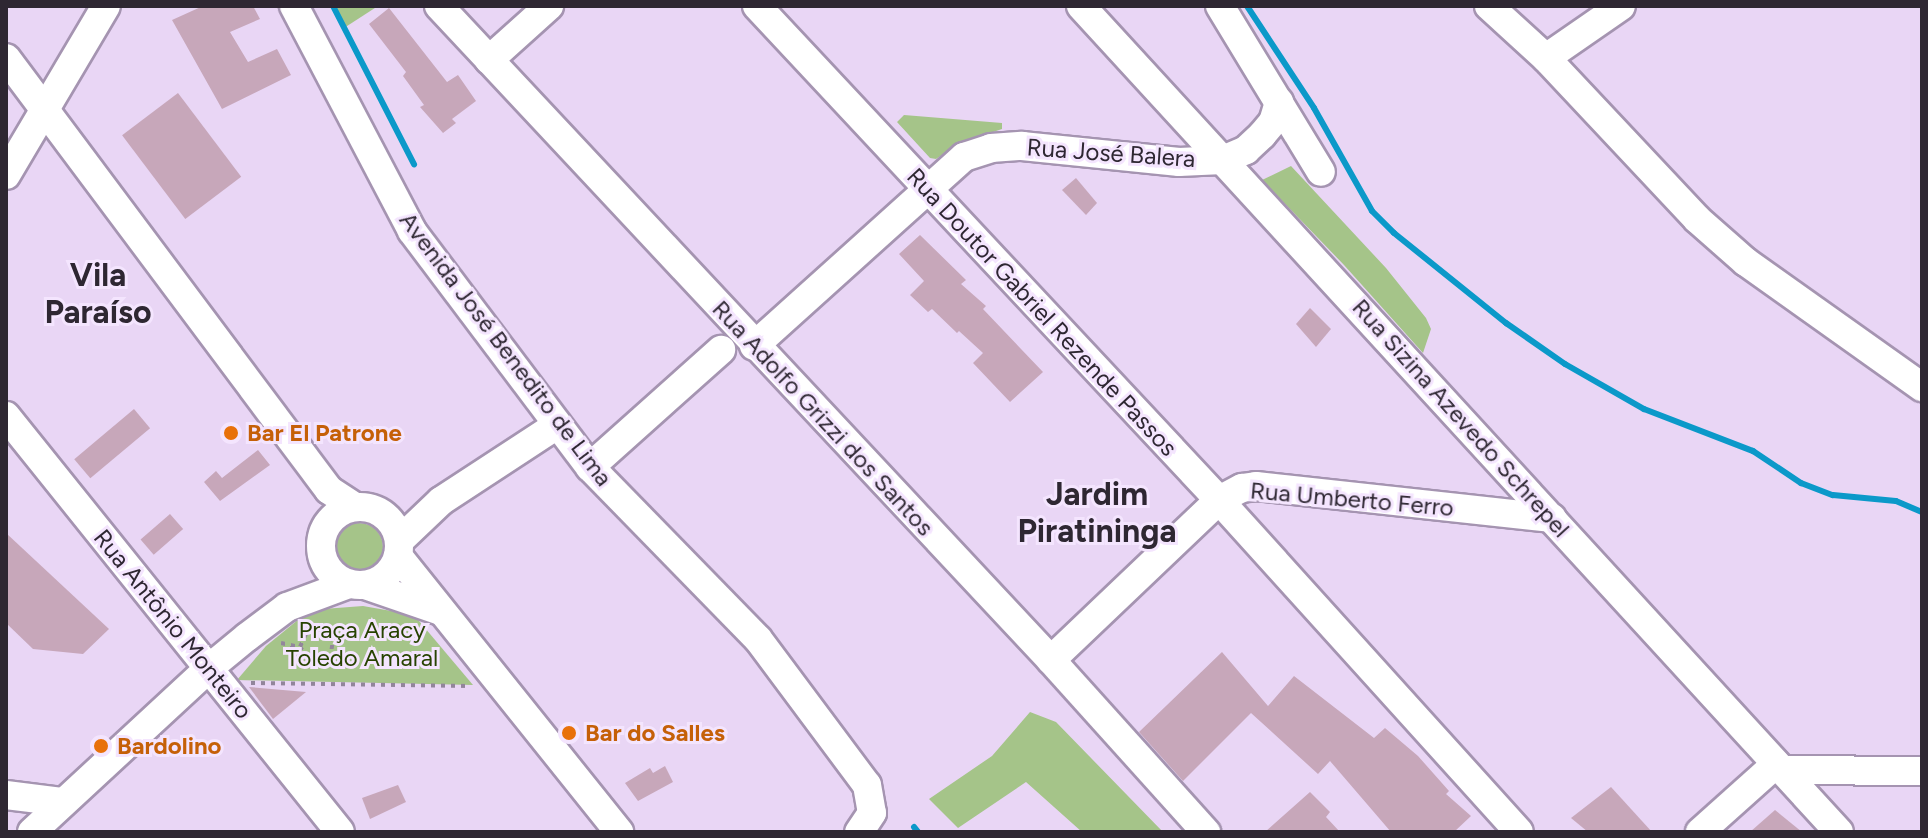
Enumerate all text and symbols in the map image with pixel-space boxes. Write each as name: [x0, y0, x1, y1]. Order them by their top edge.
street label: Rua José Balera: [1026, 133, 1196, 173]
street label: Rua Doutor Gabriel Rezende Passos: [901, 162, 1183, 462]
street label: Avenida José Benedito de Lima: [394, 206, 618, 492]
district label: Vila Paraíso: [44, 257, 152, 332]
street label: Rua Sizina Azevedo Schrepel: [1346, 293, 1576, 543]
street label: Rua Adolfo Grizzi dos Santos: [706, 294, 940, 542]
place label: Bar El Patrone: [247, 419, 402, 447]
marker: Bar El Patrone: [222, 424, 240, 442]
district label: Jardim Piratininga: [1017, 476, 1177, 551]
street label: Rua Umberto Ferro: [1249, 476, 1455, 522]
street label: Rua Antônio Monteiro: [88, 524, 258, 724]
park label: Praça Aracy Toledo Amaral: [286, 616, 438, 672]
place label: Bar do Salles: [585, 719, 725, 747]
marker: Bar do Salles: [560, 724, 578, 742]
place label: Bardolino: [117, 732, 222, 760]
marker: Bardolino: [92, 737, 110, 755]

